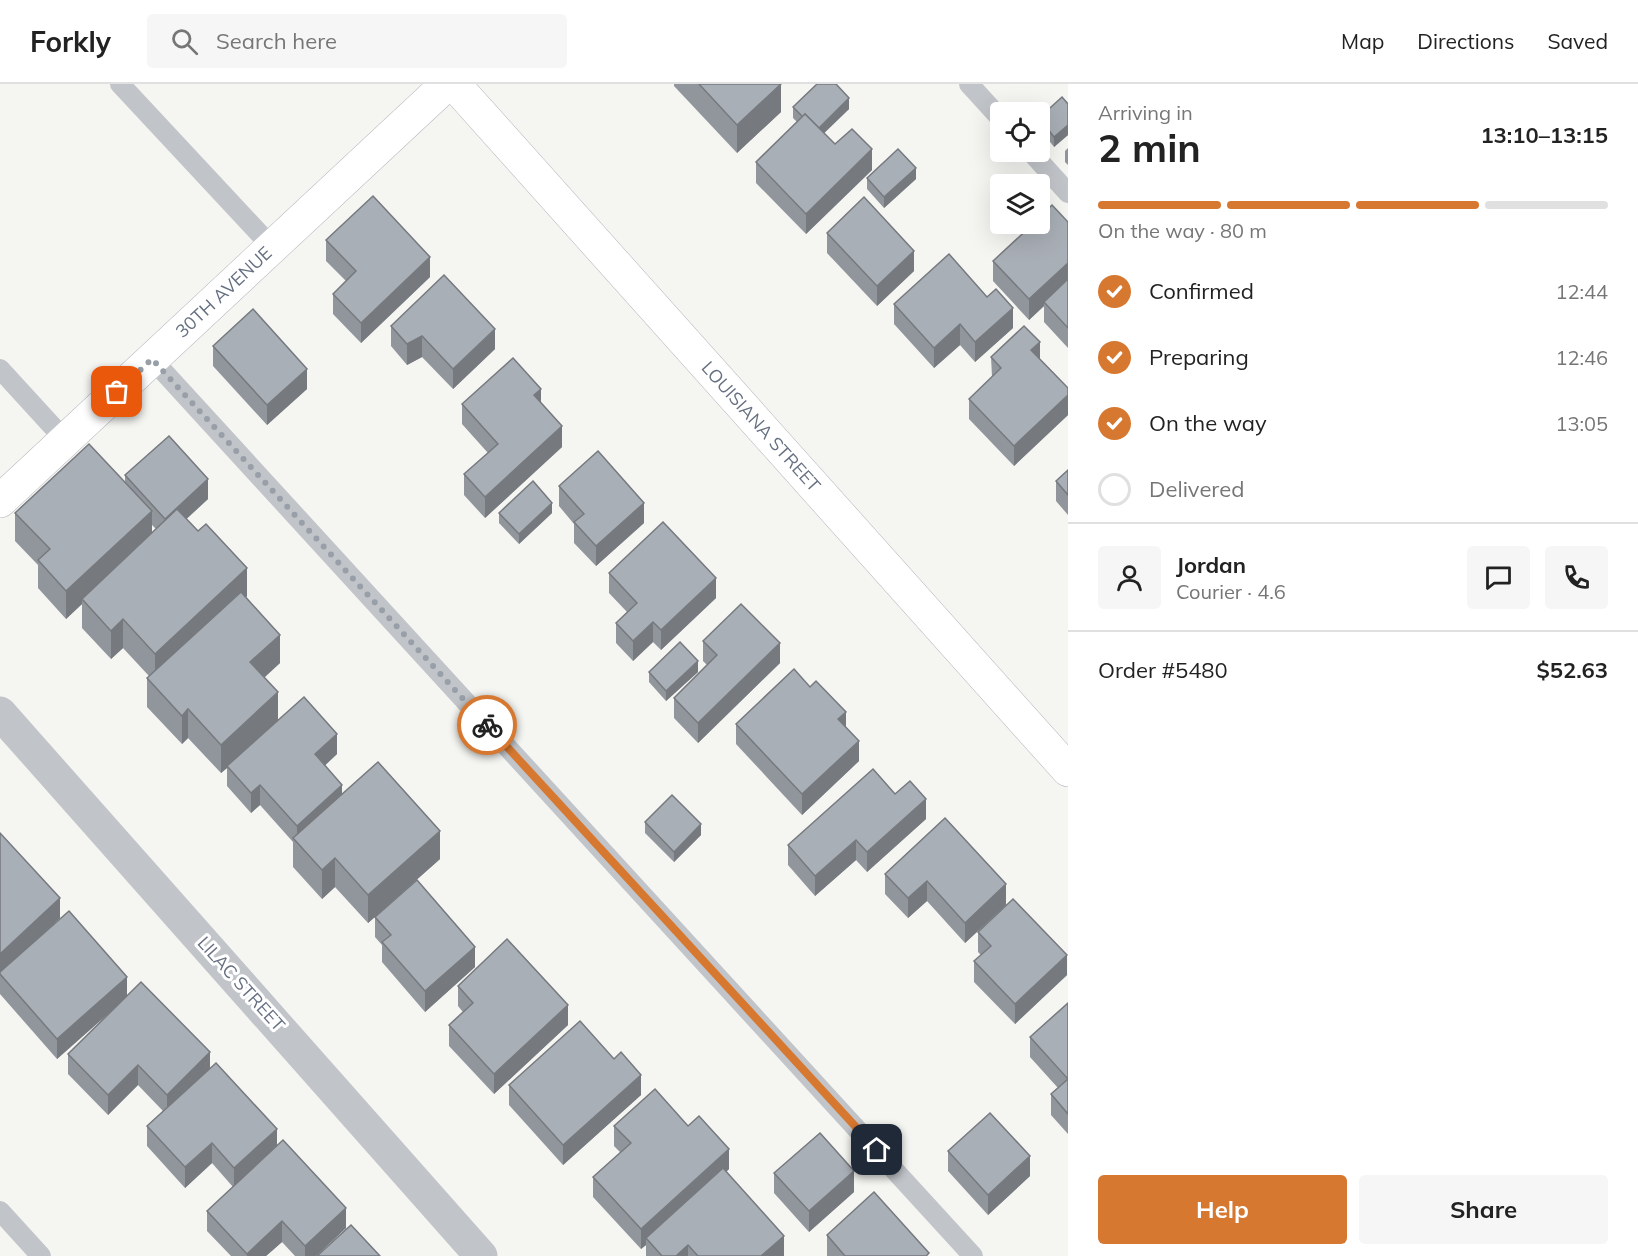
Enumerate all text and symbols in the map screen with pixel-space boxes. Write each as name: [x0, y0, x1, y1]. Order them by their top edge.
search box: [147, 14, 567, 68]
text: Forkly: [30, 24, 111, 59]
icon: search: [168, 25, 201, 58]
text: Search here: [216, 27, 337, 55]
text: Map: [1341, 28, 1384, 54]
text: Directions: [1417, 28, 1514, 54]
text: Saved: [1547, 28, 1608, 54]
text: Arriving in: [1098, 100, 1193, 125]
map controls: [990, 102, 1050, 234]
button: locate: [990, 102, 1050, 162]
text: 13:10–13:15: [1480, 121, 1608, 149]
text: 2 min: [1098, 123, 1201, 172]
button: layers: [990, 174, 1050, 234]
text: On the way · 80 m: [1098, 218, 1267, 243]
street label: 30TH AVENUE: [170, 241, 276, 342]
icon: check: [1098, 275, 1131, 308]
text: Confirmed: [1149, 277, 1254, 305]
text: 12:44: [1555, 279, 1608, 304]
icon: check: [1098, 341, 1131, 374]
text: Preparing: [1149, 343, 1249, 371]
text: 12:46: [1555, 345, 1608, 370]
street label: LOUISIANA STREET: [697, 356, 826, 497]
pin: [91, 366, 142, 417]
icon: bag: [100, 375, 133, 408]
icon: check: [1098, 407, 1131, 440]
text: On the way: [1149, 409, 1267, 437]
text: 13:05: [1555, 411, 1608, 436]
text: Delivered: [1149, 475, 1244, 503]
button: person: [1098, 546, 1161, 609]
button: chat: [1467, 546, 1530, 609]
button: phone: [1545, 546, 1608, 609]
text: Jordan: [1176, 551, 1246, 579]
text: Courier · 4.6: [1176, 579, 1286, 604]
text: Order #5480: [1098, 656, 1228, 684]
text: $52.63: [1537, 656, 1608, 684]
courier: [457, 695, 517, 755]
icon: bike: [471, 709, 504, 742]
street label: LILAC STREET: [193, 931, 290, 1036]
pin: [851, 1124, 902, 1175]
icon: home: [860, 1133, 893, 1166]
button: Help: [1098, 1175, 1347, 1244]
button: Share: [1359, 1175, 1608, 1244]

